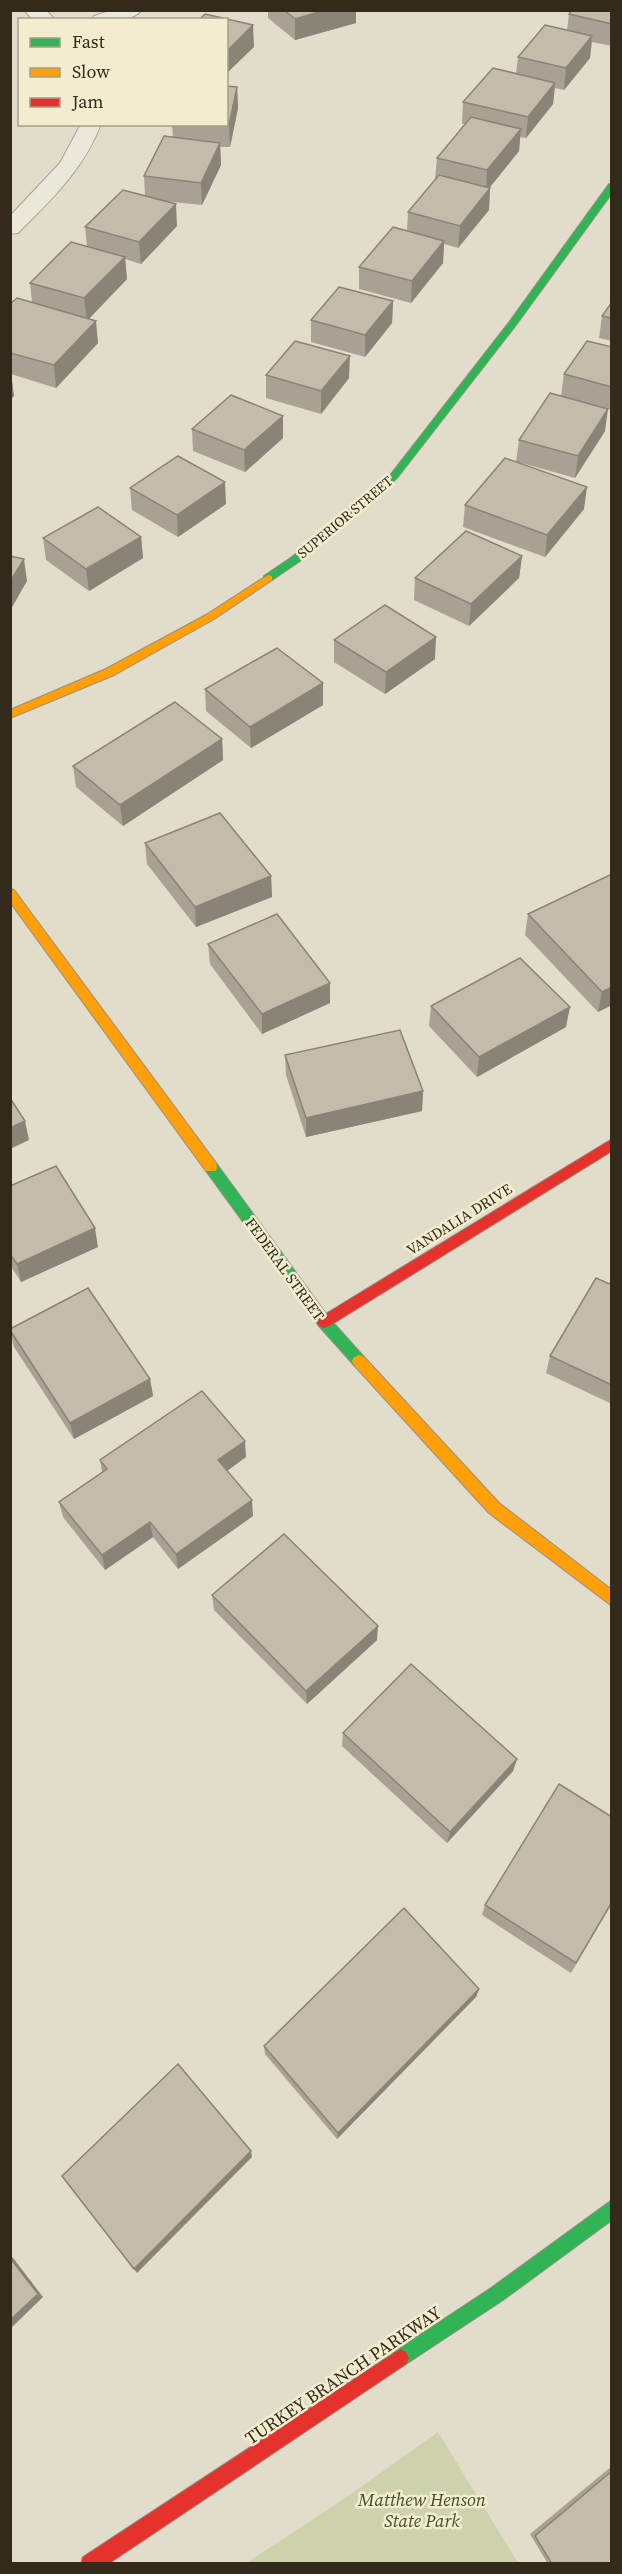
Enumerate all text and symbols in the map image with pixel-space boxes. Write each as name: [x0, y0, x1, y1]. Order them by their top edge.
legend: [18, 18, 228, 126]
text: Fast: [72, 29, 105, 54]
text: Slow: [72, 59, 110, 84]
text: Jam: [71, 89, 104, 114]
street label: SUPERIOR STREET: [293, 471, 397, 563]
street label: VANDALIA DRIVE: [402, 1178, 516, 1260]
street label: FEDERAL STREET: [241, 1213, 329, 1325]
street label: TURKEY BRANCH PARKWAY: [240, 2299, 447, 2450]
park label: Matthew Henson State Park: [357, 2487, 486, 2533]

